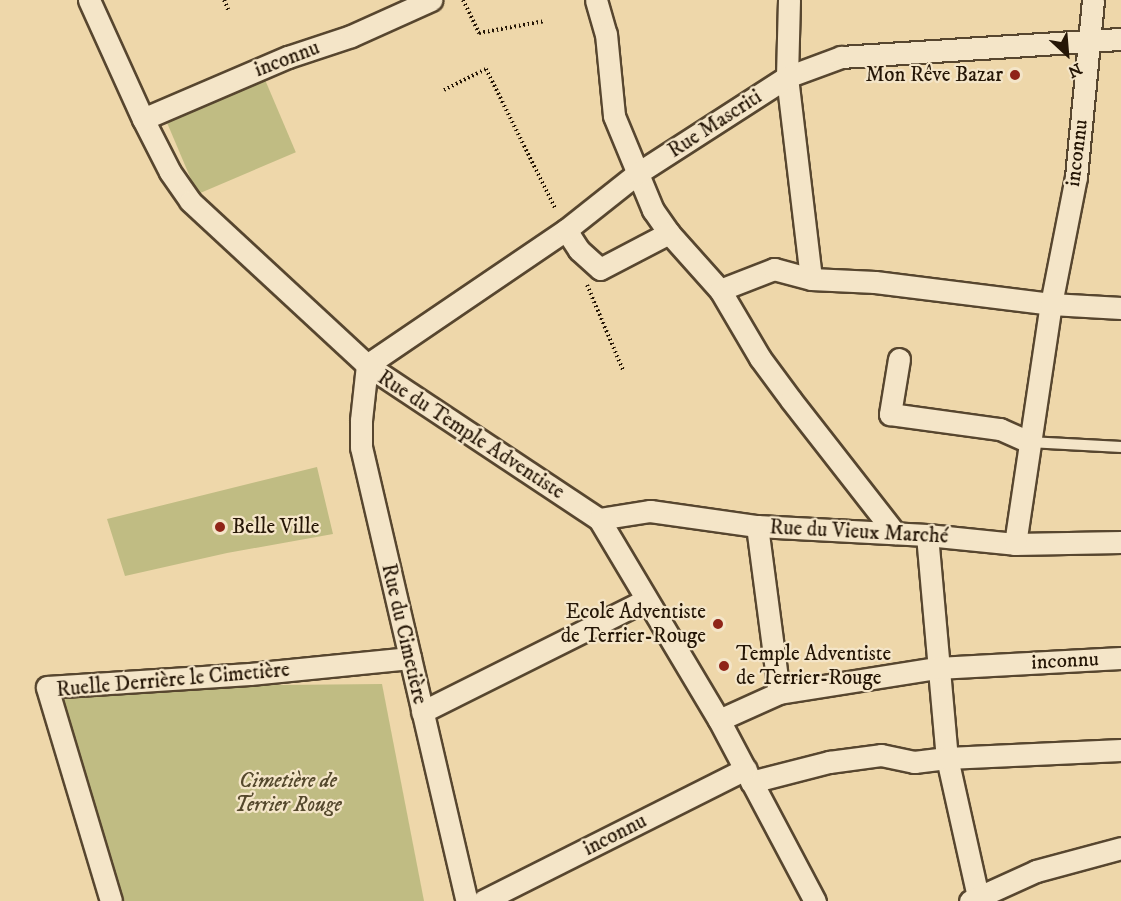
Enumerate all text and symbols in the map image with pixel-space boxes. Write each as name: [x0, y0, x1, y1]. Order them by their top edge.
north arrow: [1037, 24, 1097, 84]
street label: inconnu: [251, 35, 323, 83]
text: N: [1065, 58, 1085, 82]
place label: Mon Rêve Bazar: [865, 62, 1003, 88]
marker: Mon Rêve Bazar: [1008, 68, 1022, 82]
street label: Rue Mascriti: [663, 84, 767, 164]
street label: inconnu: [1060, 118, 1094, 188]
street label: Rue du Temple Adventiste: [373, 365, 569, 505]
place label: Belle Ville: [232, 514, 320, 540]
street label: Rue du Vieux Marché: [769, 515, 949, 549]
marker: Belle Ville: [213, 520, 227, 534]
street label: Rue du Cimetière: [376, 561, 432, 707]
place label: Ecole Adventiste de Terrier-Rouge: [561, 599, 706, 649]
marker: Ecole Adventiste de Terrier-Rouge: [711, 617, 725, 631]
place label: Temple Adventiste de Terrier-Rouge: [736, 641, 891, 691]
street label: inconnu: [1031, 647, 1099, 675]
street label: Ruelle Derrière le Cimetière: [55, 657, 291, 703]
marker: Temple Adventiste de Terrier-Rouge: [717, 659, 731, 673]
park label: Cimetière de Terrier Rouge: [234, 768, 342, 818]
street label: inconnu: [579, 808, 651, 862]

